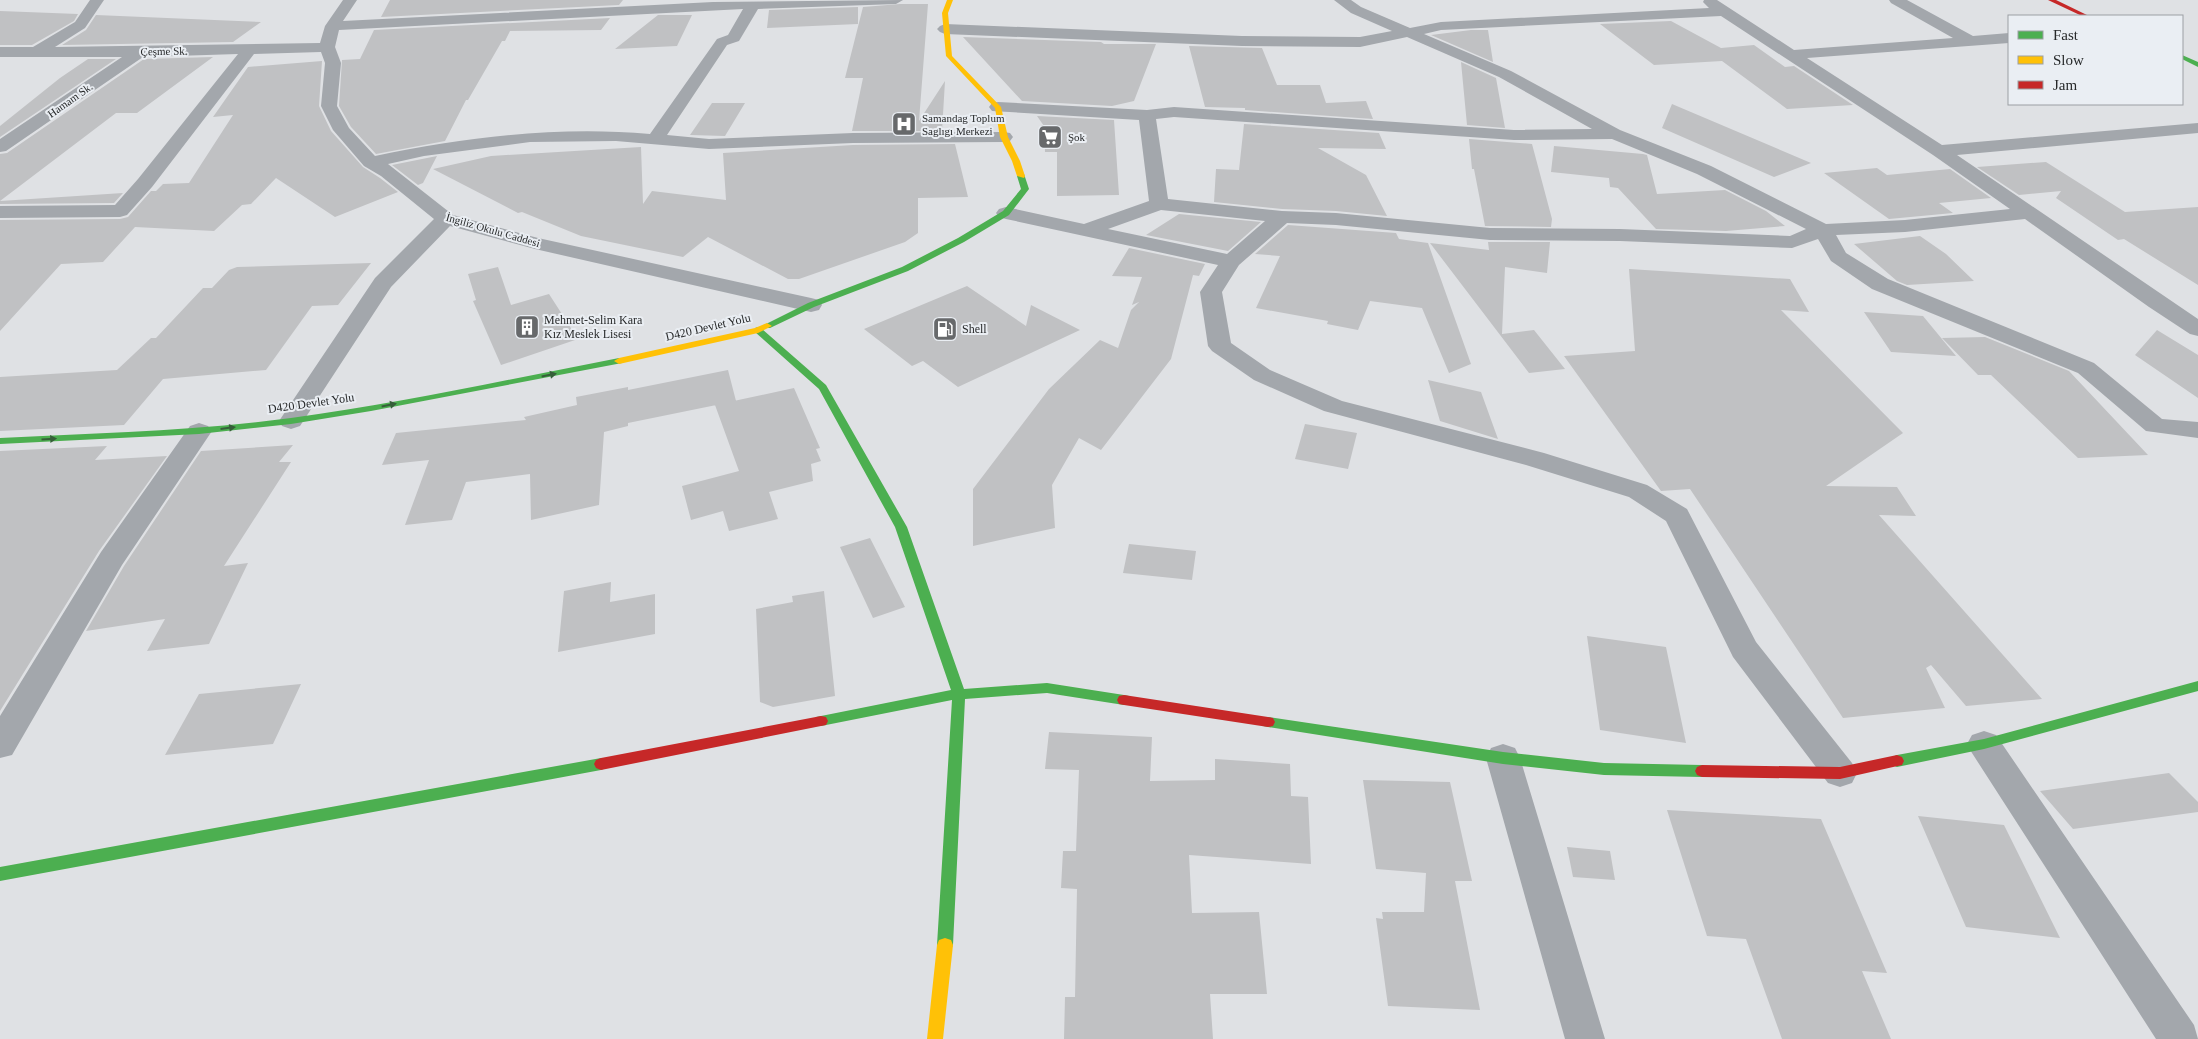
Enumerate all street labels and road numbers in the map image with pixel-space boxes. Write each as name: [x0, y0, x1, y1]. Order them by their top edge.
street label: Çeşme Sk.: [140, 45, 188, 57]
street label: Hamam Sk.: [45, 80, 95, 120]
street label: İngiliz Okulu Caddesi: [445, 211, 541, 249]
street label: D420 Devlet Yolu: [664, 310, 752, 344]
street label: D420 Devlet Yolu: [267, 390, 355, 416]

